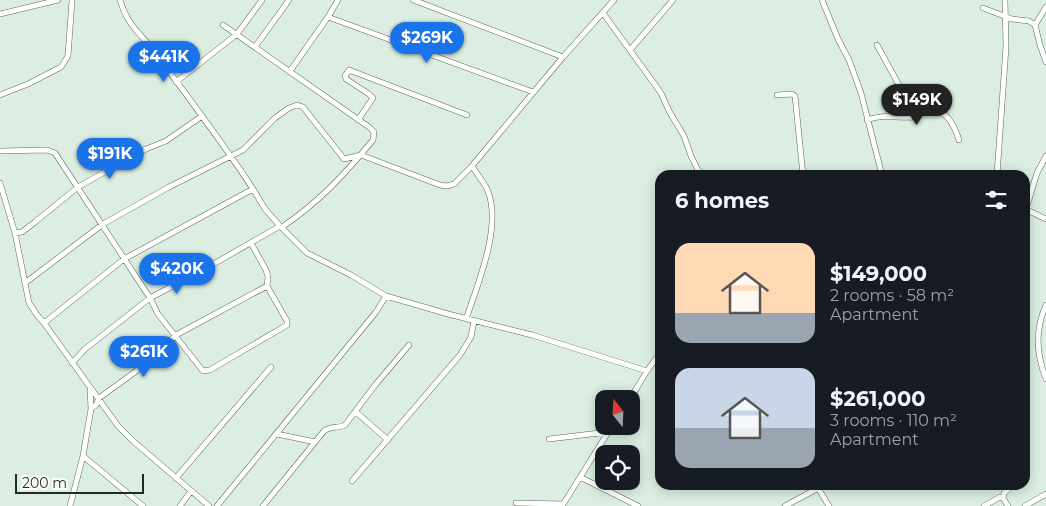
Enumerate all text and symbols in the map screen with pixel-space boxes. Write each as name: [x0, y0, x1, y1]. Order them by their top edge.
pin: $269K: [392, 22, 462, 64]
text: $269K: [401, 28, 453, 47]
pin: $441K: [129, 41, 199, 83]
text: $441K: [139, 47, 189, 66]
pin: $149K: [882, 84, 952, 126]
text: $149K: [892, 90, 942, 109]
pin: $191K: [75, 138, 145, 180]
text: $191K: [88, 144, 132, 163]
icon: filters: [982, 186, 1010, 214]
text: 6 homes: [675, 188, 769, 213]
pin: $420K: [142, 252, 212, 295]
text: $420K: [150, 259, 204, 278]
text: $149,000: [830, 261, 927, 286]
icon: home: [715, 263, 775, 323]
text: 2 rooms · 58 m²: [830, 286, 954, 305]
text: Apartment: [830, 305, 919, 324]
pin: $261K: [109, 336, 179, 378]
text: $261K: [120, 342, 168, 361]
text: $261,000: [830, 386, 925, 411]
icon: home: [715, 388, 775, 448]
north arrow: [595, 390, 640, 435]
map controls: [595, 390, 640, 490]
text: 3 rooms · 110 m²: [830, 411, 957, 430]
text: Apartment: [830, 430, 919, 449]
button: locate: [595, 445, 640, 490]
scale bar: [15, 471, 144, 494]
text: 200 m: [22, 474, 67, 492]

